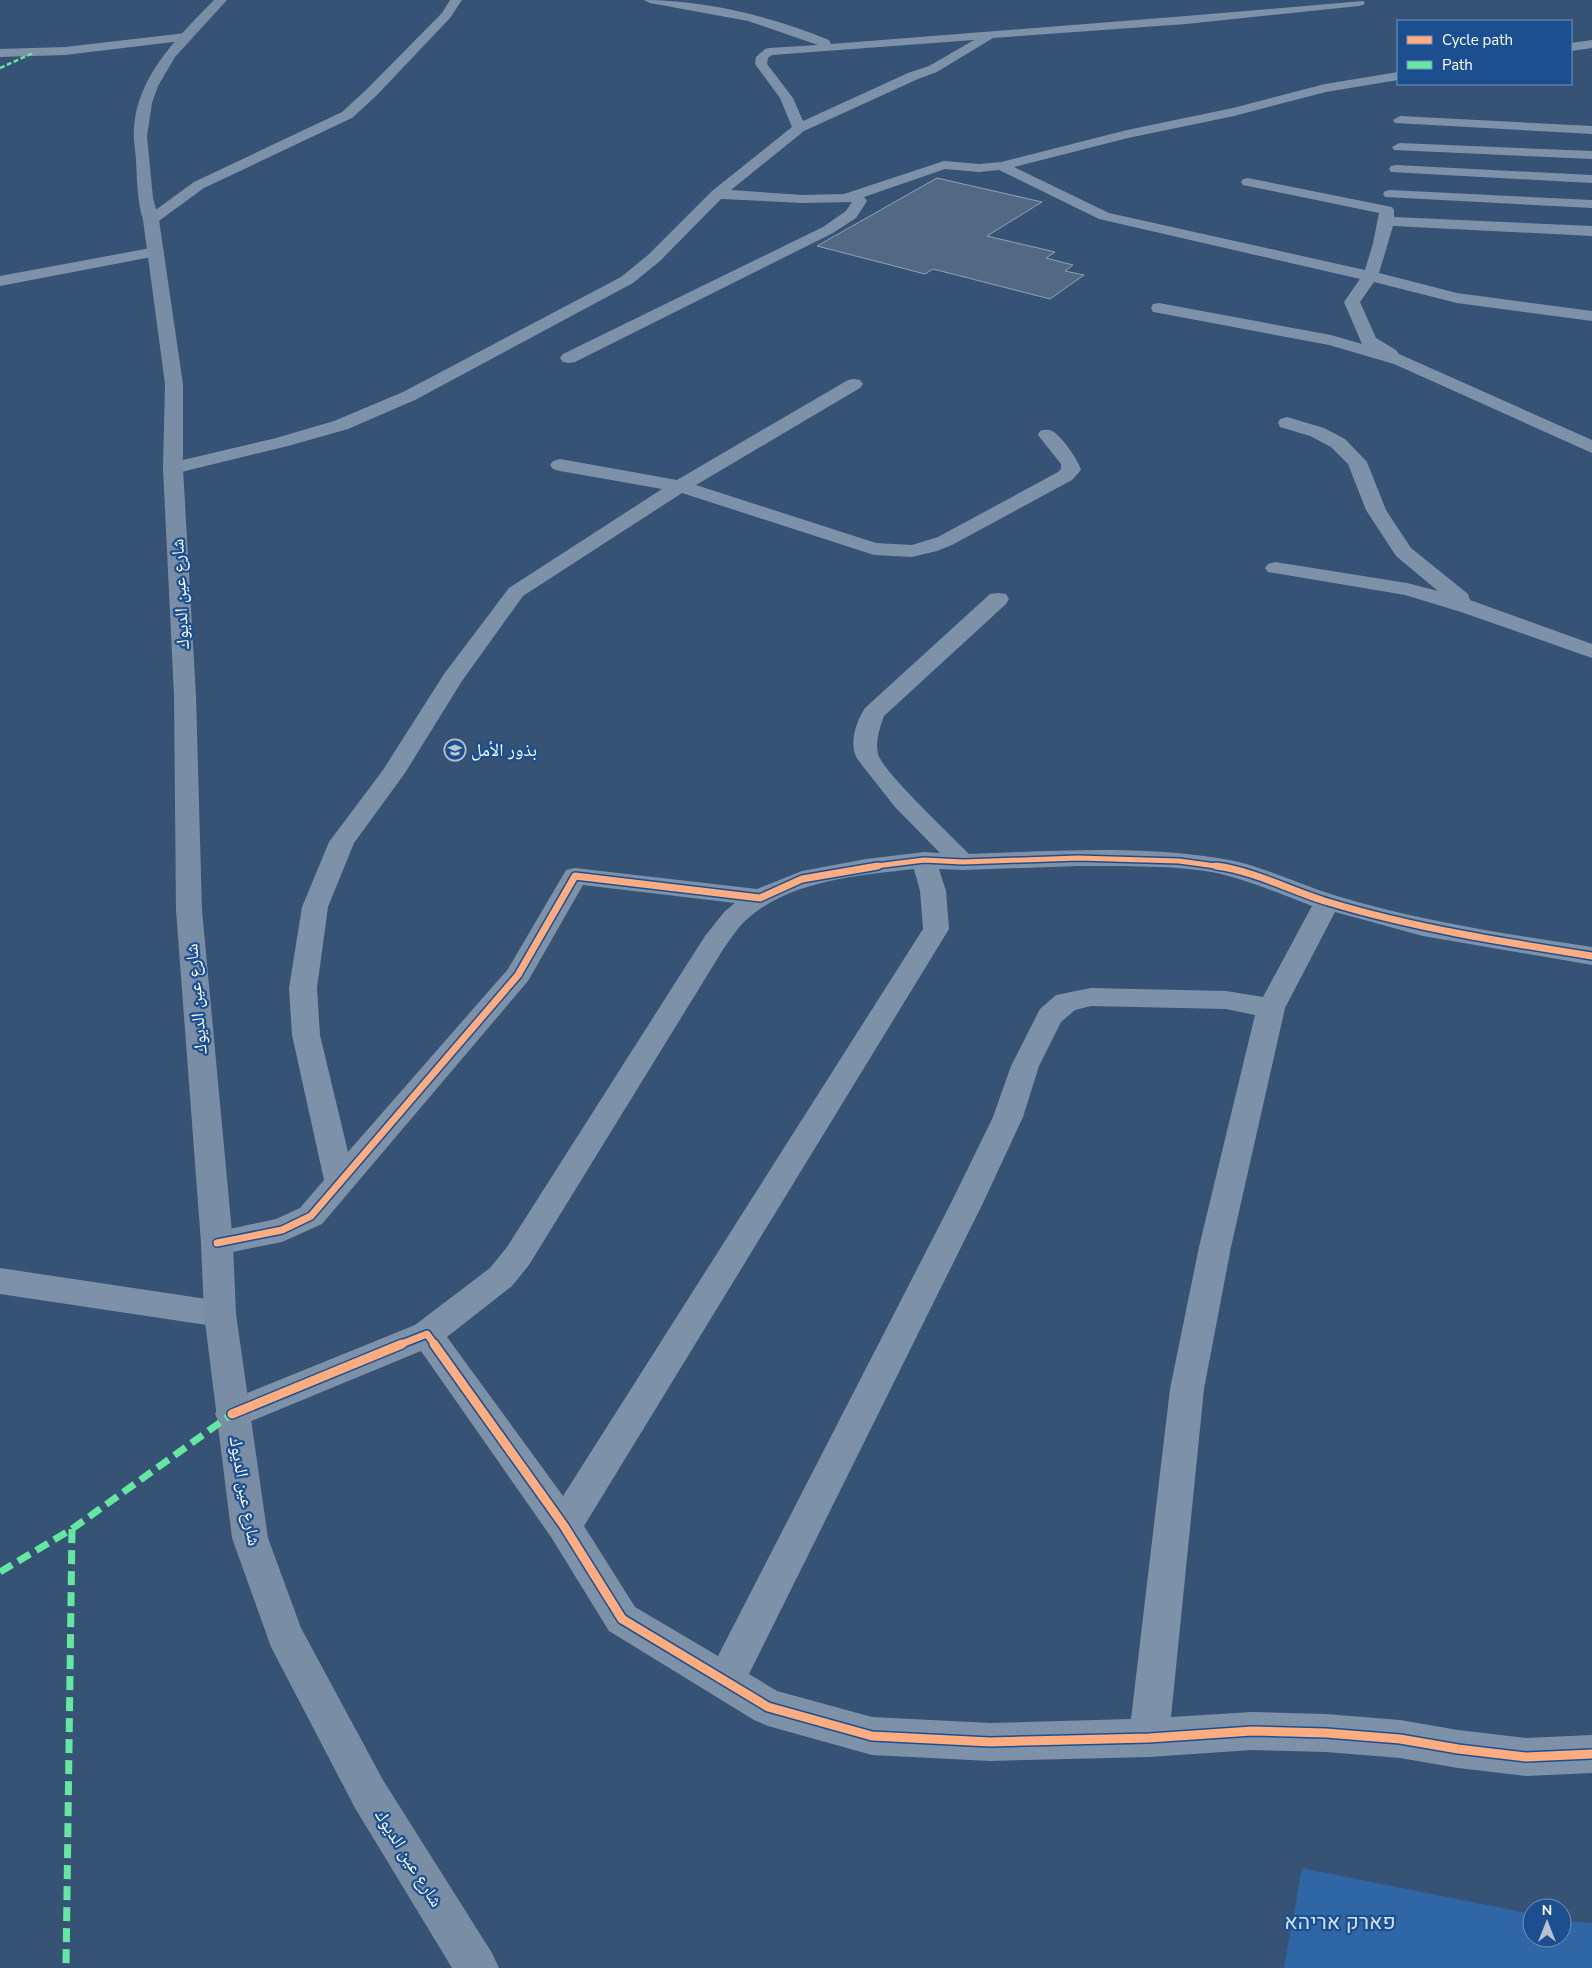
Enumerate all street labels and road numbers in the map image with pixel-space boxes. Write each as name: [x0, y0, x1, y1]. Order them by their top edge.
street label: شارع عين الديوك: [165, 538, 195, 650]
street label: شارع عين الديوك: [179, 943, 213, 1055]
street label: شارع عين الديوك: [224, 1434, 266, 1548]
street label: شارع عين الديوك: [369, 1805, 449, 1911]

